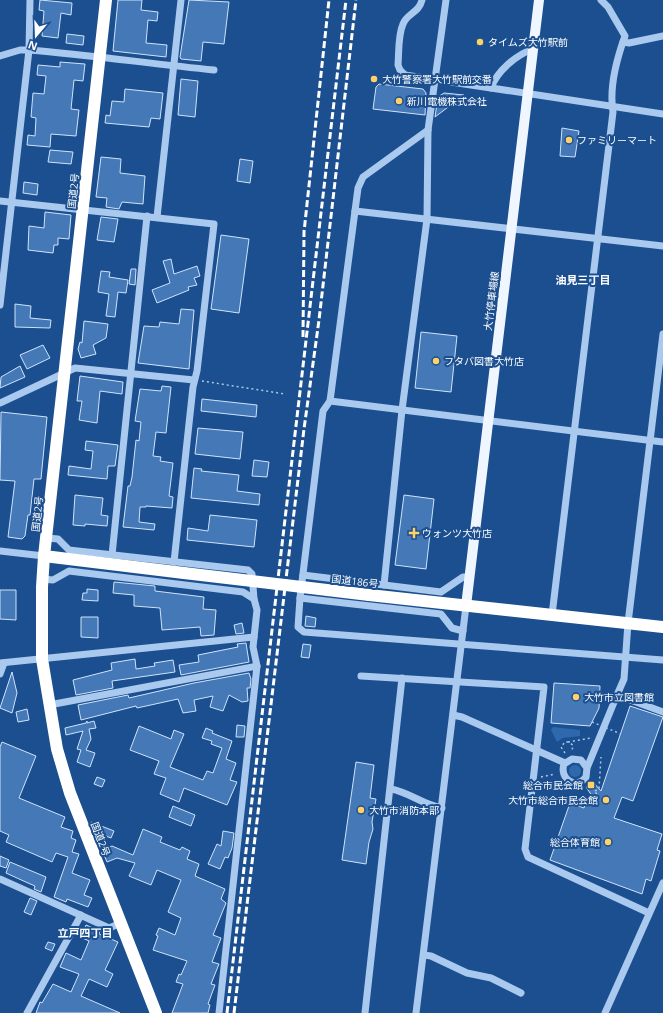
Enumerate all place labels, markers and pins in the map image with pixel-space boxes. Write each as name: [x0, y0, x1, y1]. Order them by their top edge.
place label: タイムズ大竹駅前: [488, 35, 568, 49]
marker: タイムズ大竹駅前: [475, 37, 485, 47]
place label: 大竹警察署大竹駅前交番: [382, 72, 492, 86]
marker: 大竹警察署大竹駅前交番: [369, 74, 379, 84]
place label: 新川電機株式会社: [407, 94, 487, 108]
marker: 新川電機株式会社: [394, 96, 404, 106]
place label: ファミリーマート: [577, 133, 657, 147]
marker: ファミリーマート: [564, 135, 574, 145]
place label: フタバ図書大竹店: [444, 354, 524, 368]
marker: フタバ図書大竹店: [431, 356, 441, 366]
place label: ウォンツ大竹店: [422, 526, 492, 540]
marker: ウォンツ大竹店: [409, 528, 419, 538]
place label: 大竹市立図書館: [584, 690, 654, 704]
marker: 大竹市立図書館: [571, 692, 581, 702]
place label: 総合市民会館: [523, 778, 583, 792]
marker: 総合市民会館: [586, 780, 596, 790]
place label: 大竹市総合市民会館: [508, 793, 598, 807]
marker: 大竹市総合市民会館: [601, 795, 611, 805]
place label: 大竹市消防本部: [369, 803, 439, 817]
marker: 大竹市消防本部: [356, 805, 366, 815]
place label: 総合体育館: [550, 835, 600, 849]
marker: 総合体育館: [603, 837, 613, 847]

